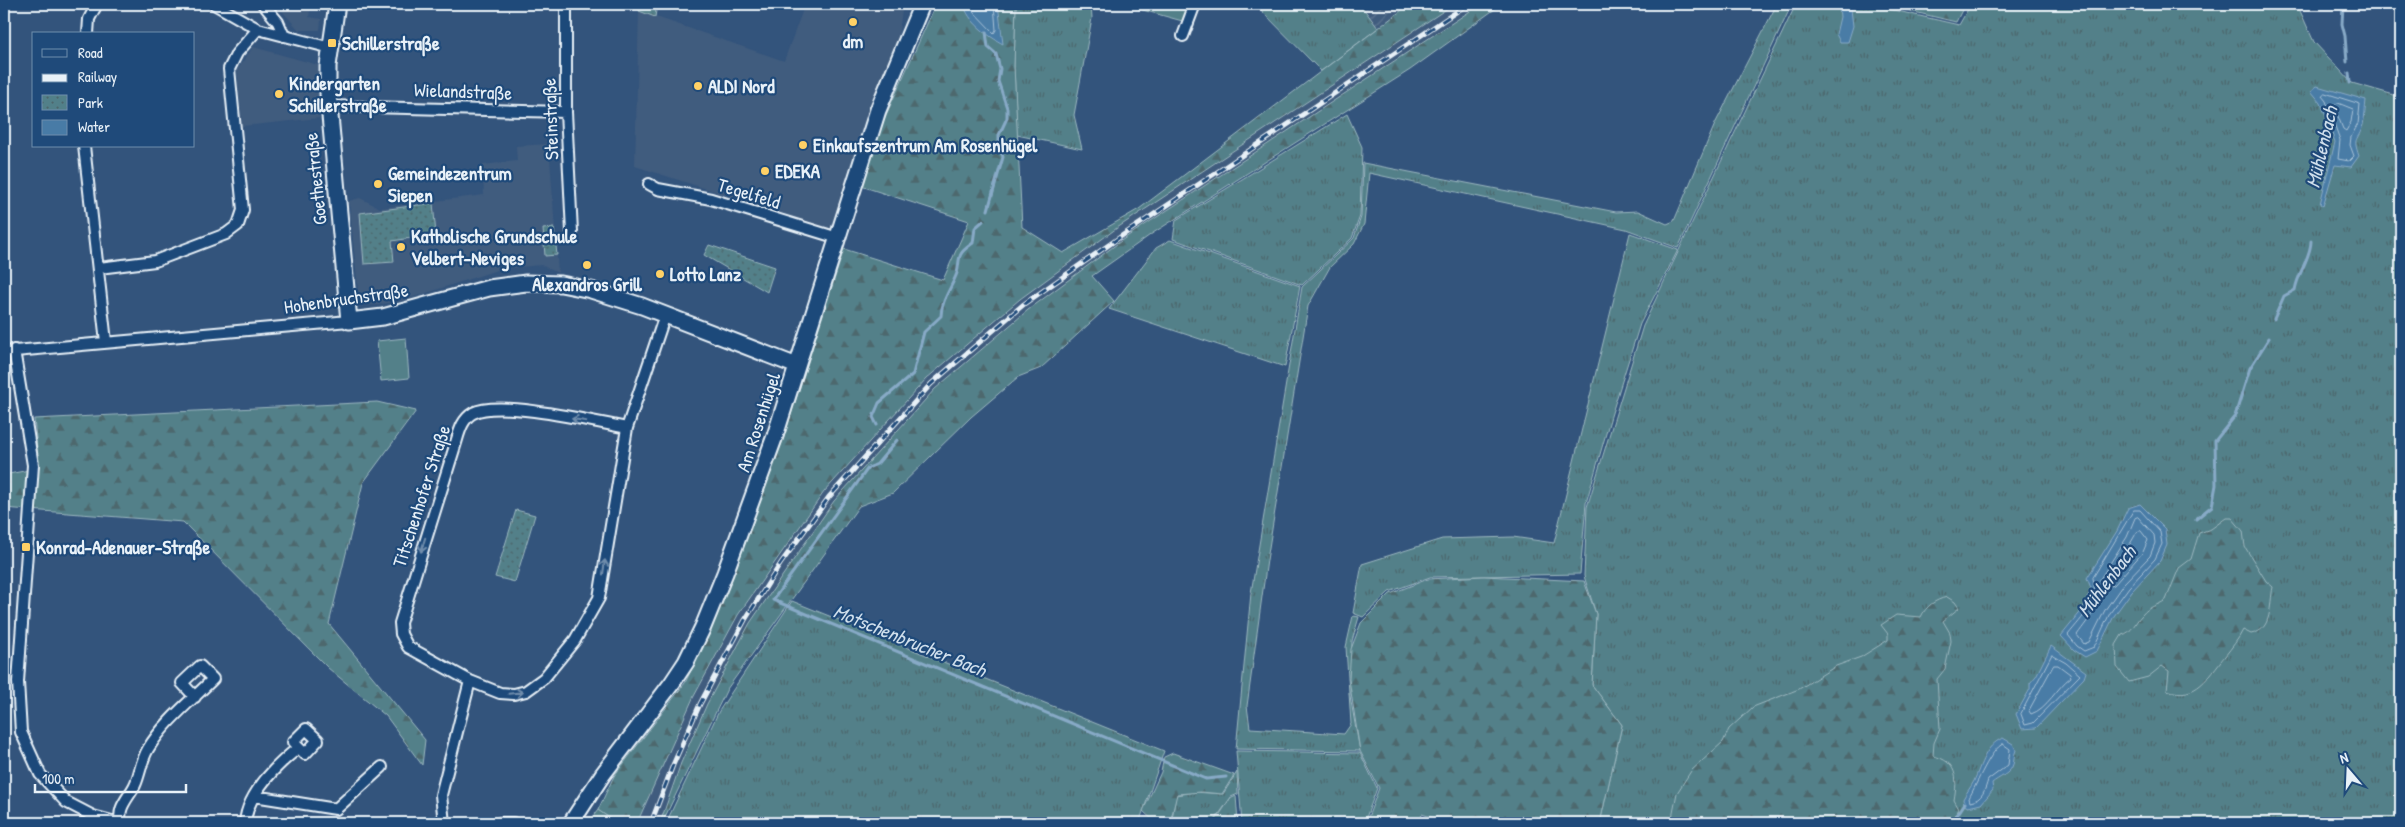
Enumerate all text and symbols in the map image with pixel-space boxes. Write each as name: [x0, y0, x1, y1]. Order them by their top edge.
marker: dm: [847, 16, 859, 28]
place label: dm: [843, 28, 863, 54]
place label: Schillerstraße: [342, 30, 440, 57]
legend: [32, 32, 195, 148]
marker: Schillerstraße: [326, 37, 338, 49]
text: Road: [78, 42, 103, 63]
text: Railway: [78, 66, 117, 87]
place label: Kindergarten Schillerstraße: [289, 70, 387, 119]
place label: ALDI Nord: [708, 73, 775, 99]
street label: Wielandstraße: [413, 76, 513, 106]
street label: Steinstraße: [536, 77, 564, 160]
marker: ALDI Nord: [692, 80, 704, 92]
marker: Kindergarten Schillerstraße: [273, 88, 285, 100]
text: Park: [78, 92, 103, 113]
water label: Mühlenbach: [2299, 102, 2344, 190]
text: Water: [78, 116, 110, 137]
street label: Goethestraße: [297, 131, 333, 226]
place label: Einkaufszentrum Am Rosenhügel: [813, 132, 1038, 159]
marker: Einkaufszentrum Am Rosenhügel: [797, 139, 809, 151]
place label: EDEKA: [775, 158, 821, 184]
place label: Gemeindezentrum Siepen: [388, 160, 512, 209]
marker: EDEKA: [759, 165, 771, 177]
street label: Tegelfeld: [714, 171, 784, 215]
marker: Gemeindezentrum Siepen: [372, 178, 384, 190]
place label: Katholische Grundschule Velbert-Neviges: [411, 223, 578, 272]
marker: Katholische Grundschule Velbert-Neviges: [395, 241, 407, 253]
marker: Alexandros Grill: [581, 259, 593, 271]
place label: Lotto Lanz: [670, 261, 742, 287]
marker: Lotto Lanz: [654, 268, 666, 280]
place label: Alexandros Grill: [532, 271, 642, 297]
street label: Hohenbruchstraße: [282, 276, 410, 320]
street label: Am Rosenhügel: [730, 368, 787, 475]
one-way arrow: [571, 414, 587, 424]
street label: Titschenhofer Straße: [386, 421, 456, 570]
place label: Konrad-Adenauer-Straße: [36, 534, 211, 561]
one-way arrow: [418, 537, 428, 553]
water label: Mühlenbach: [2070, 539, 2143, 622]
marker: Konrad-Adenauer-Straße: [20, 541, 32, 553]
one-way arrow: [599, 559, 609, 575]
water label: Motschenbrucher Bach: [830, 597, 992, 683]
one-way arrow: [507, 688, 523, 698]
north arrow: [2322, 744, 2372, 794]
text: N: [2337, 747, 2351, 767]
scale bar: [35, 762, 186, 794]
text: 100 m: [42, 768, 75, 789]

